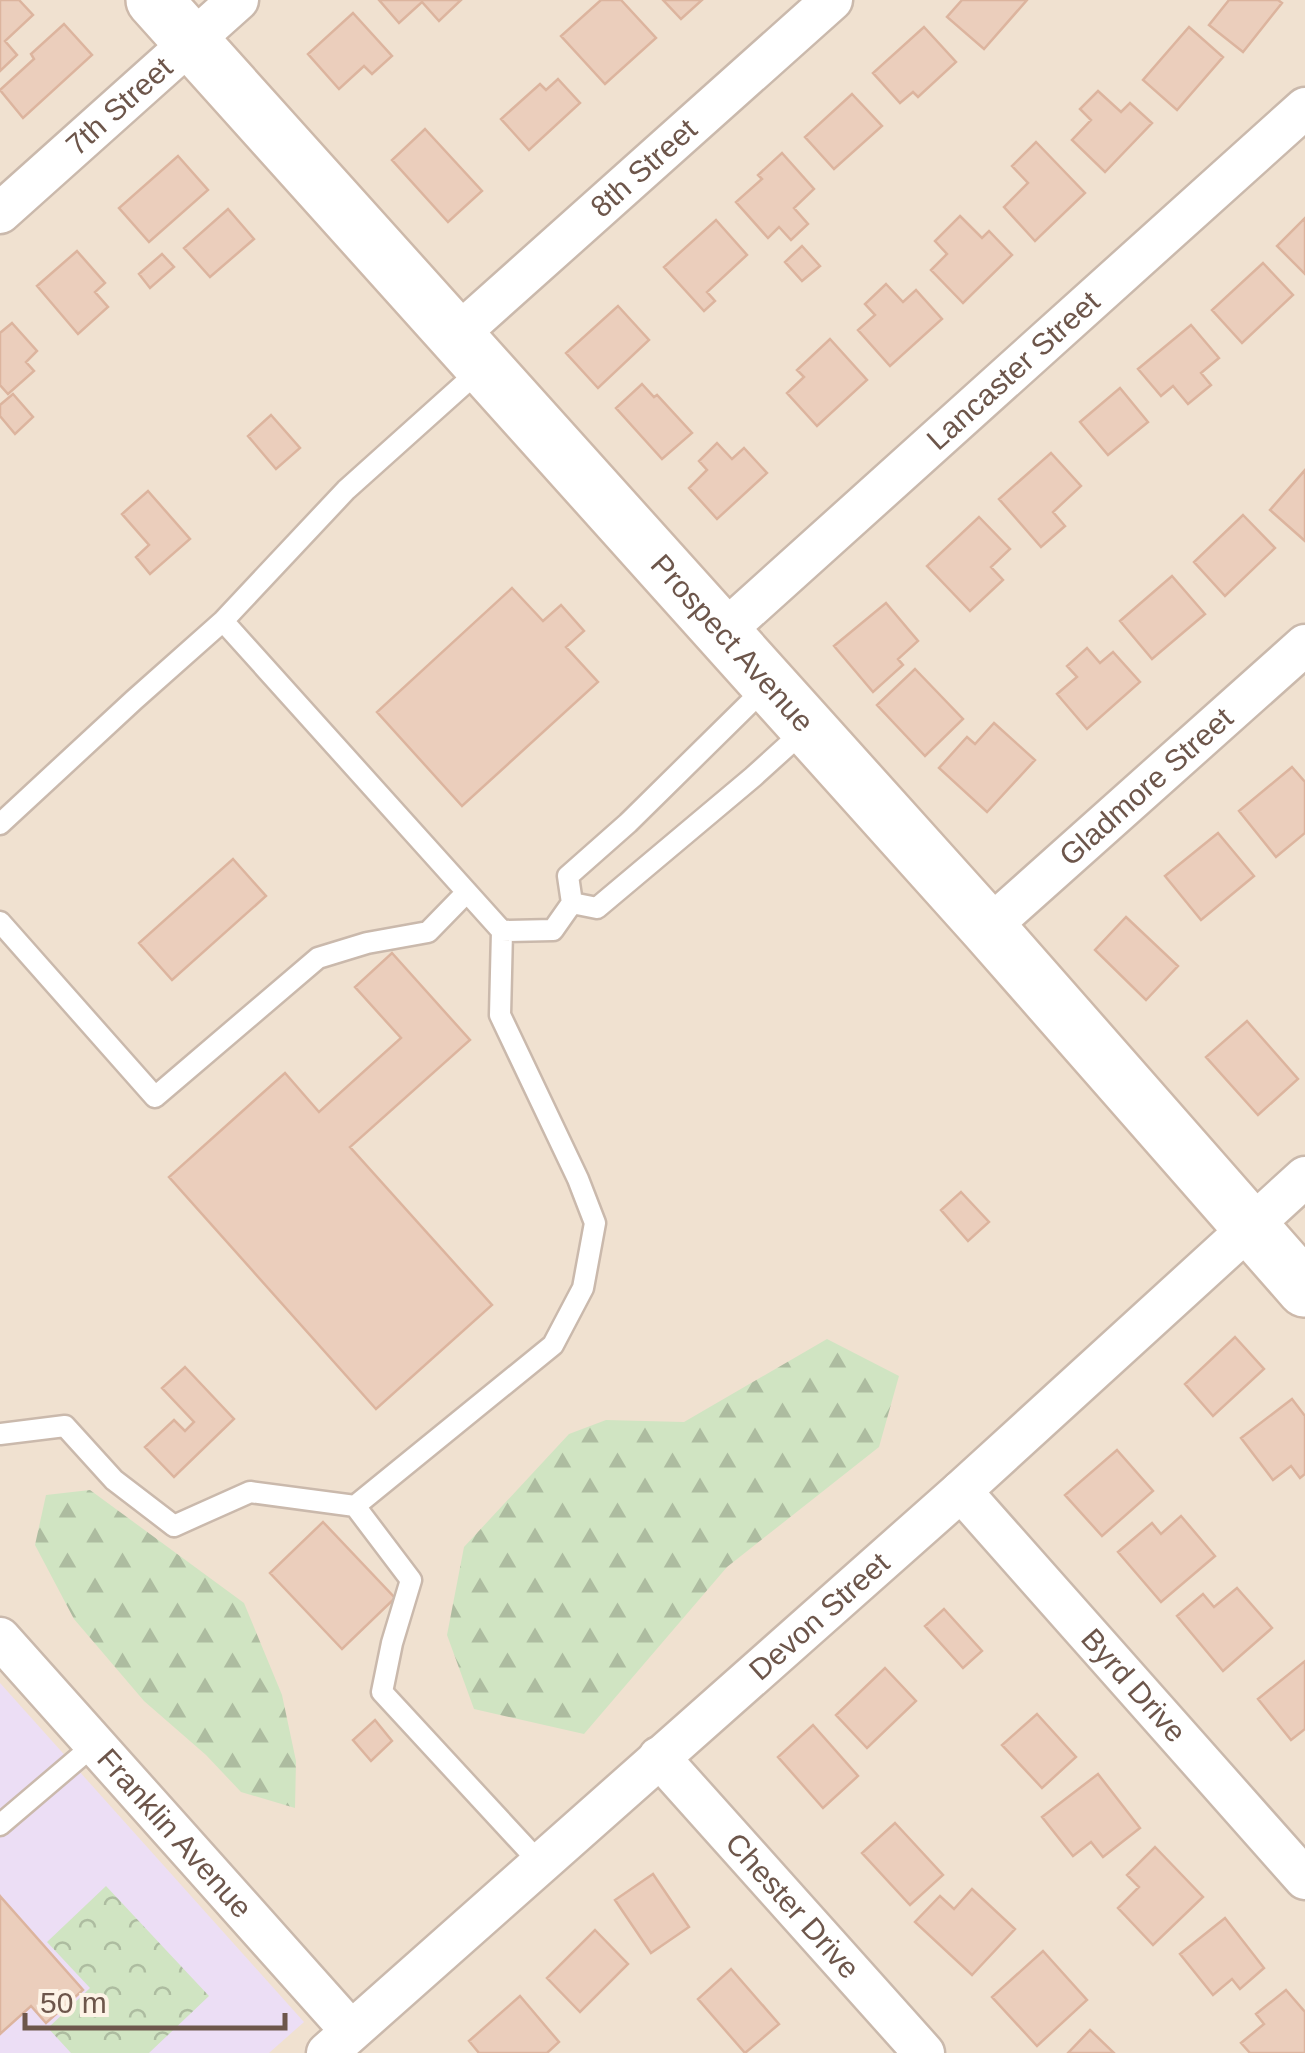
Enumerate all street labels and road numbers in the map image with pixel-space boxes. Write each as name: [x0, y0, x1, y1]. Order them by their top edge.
street label: 7th Street: [59, 50, 179, 162]
street label: 8th Street: [584, 112, 704, 223]
street label: Lancaster Street: [920, 284, 1106, 456]
street label: Prospect Avenue: [645, 548, 820, 738]
street label: Gladmore Street: [1053, 700, 1239, 872]
street label: Devon Street: [743, 1545, 896, 1687]
street label: Byrd Drive: [1075, 1622, 1193, 1749]
street label: Franklin Avenue: [91, 1742, 259, 1924]
street label: Chester Drive: [719, 1826, 866, 1985]

